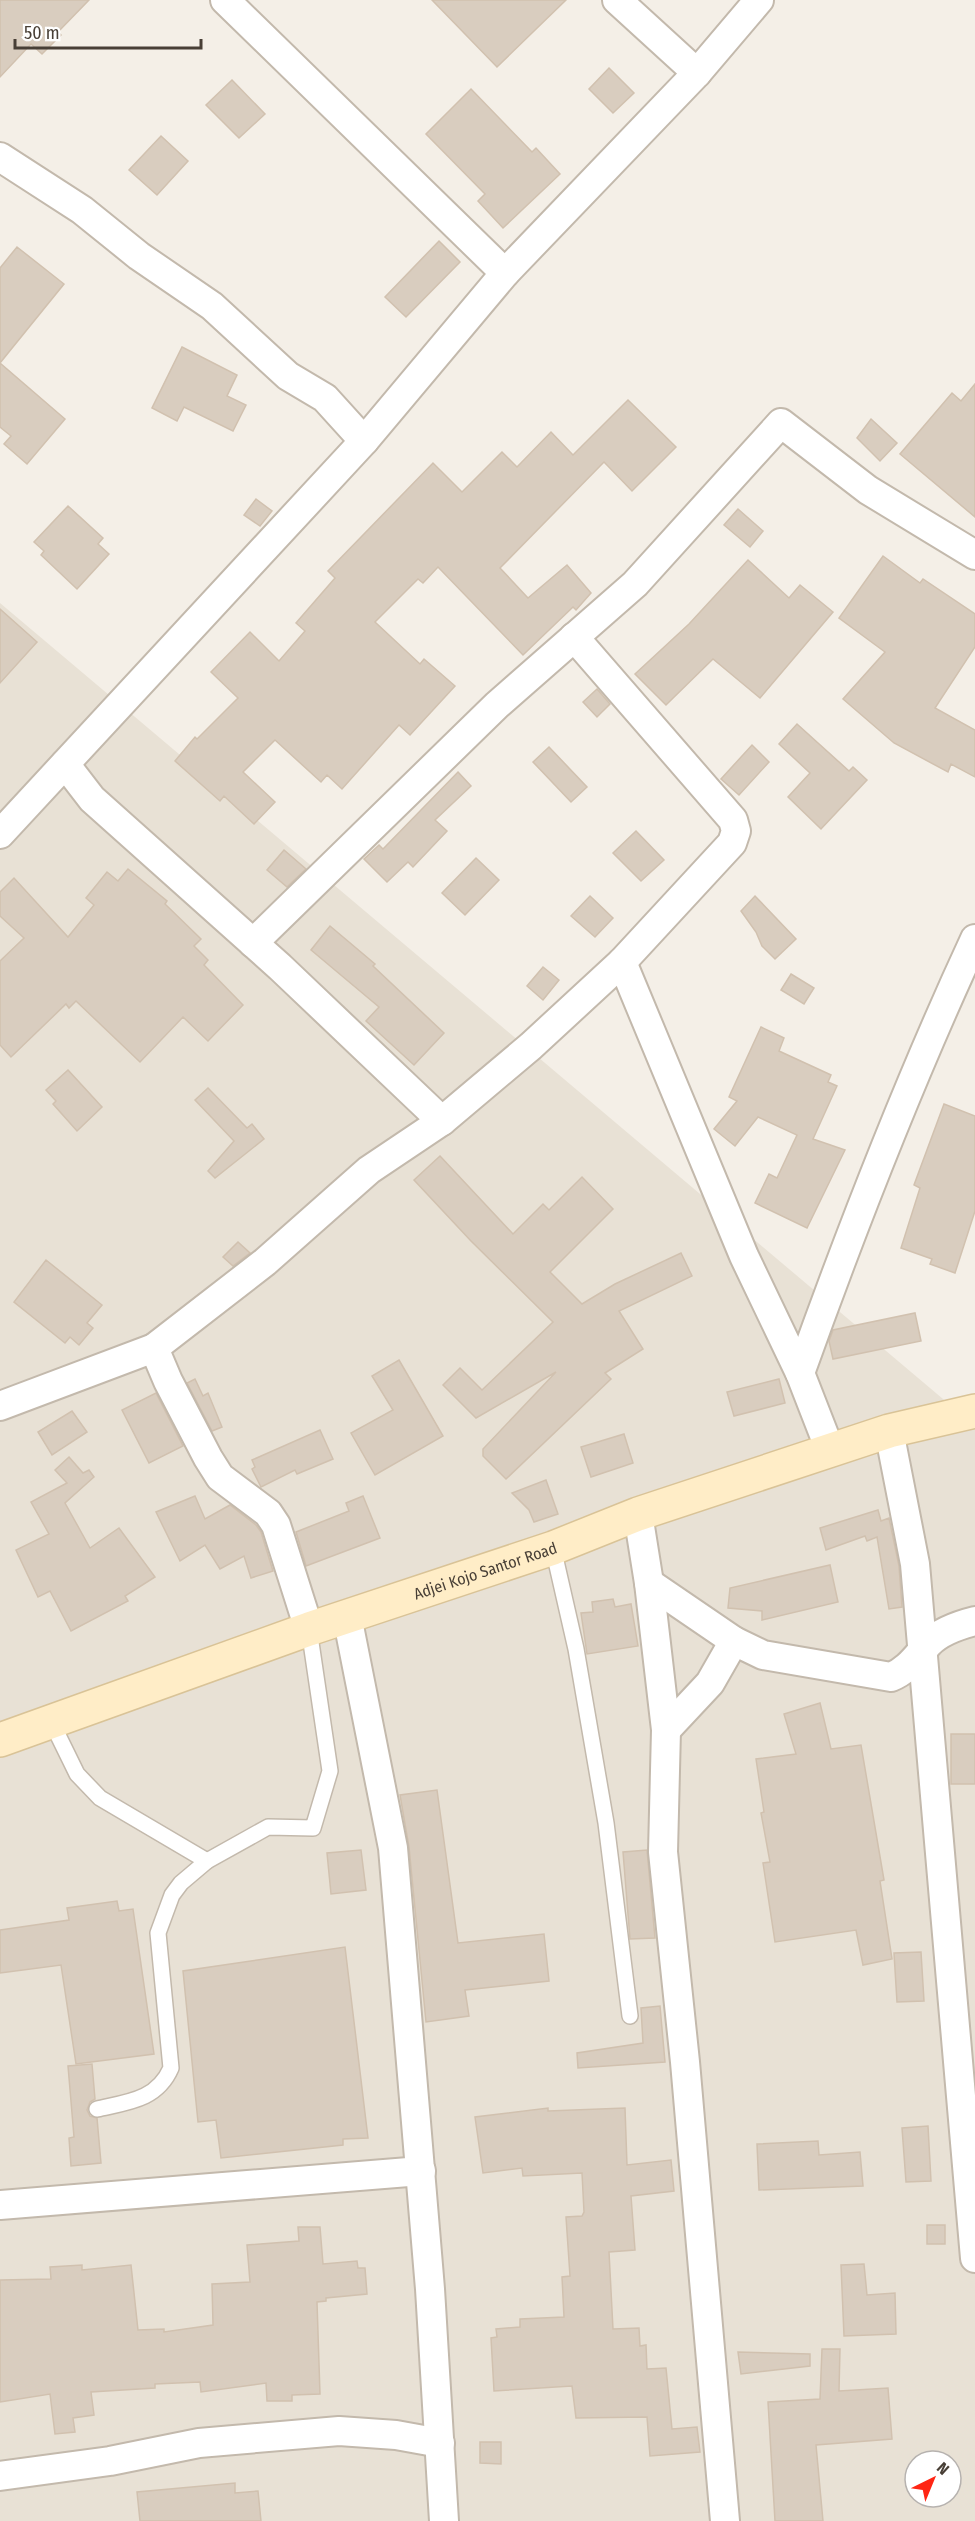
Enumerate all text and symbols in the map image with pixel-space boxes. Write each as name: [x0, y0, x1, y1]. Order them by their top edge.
scale bar: [15, 12, 201, 50]
text: 50 m: [24, 22, 60, 44]
street label: Adjei Kojo Santor Road: [411, 1538, 559, 1603]
north arrow: [903, 2449, 963, 2509]
text: N: [933, 2458, 953, 2479]

